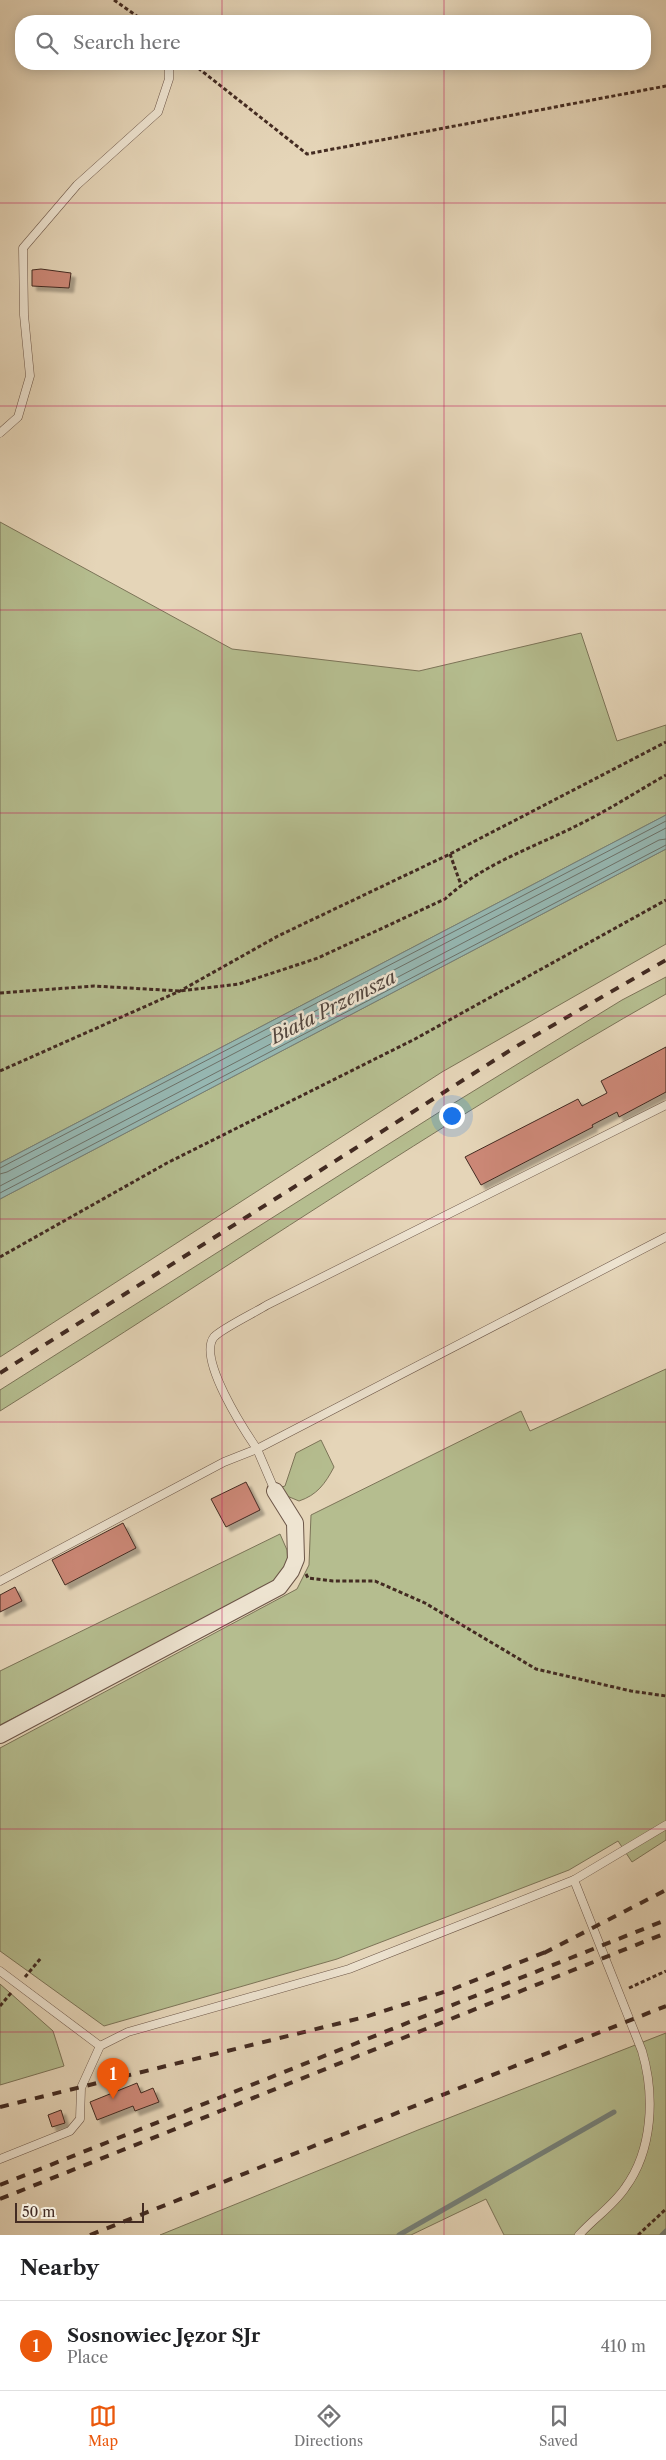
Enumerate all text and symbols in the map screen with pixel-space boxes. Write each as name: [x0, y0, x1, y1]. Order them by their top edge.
search box: [15, 15, 651, 70]
icon: search: [33, 29, 61, 57]
text: Search here: [73, 31, 181, 54]
water label: Biała Przemsza: [264, 965, 400, 1050]
your location: [439, 1103, 465, 1129]
pin: 1: [97, 2058, 129, 2099]
scale bar: [15, 2200, 144, 2223]
text: 50 m: [22, 2203, 55, 2221]
text: Nearby: [20, 2255, 99, 2280]
text: Sosnowiec Jęzor SJr: [67, 2324, 260, 2347]
text: 1: [32, 2336, 40, 2356]
text: 410 m: [601, 2336, 646, 2356]
text: Place: [67, 2347, 108, 2367]
tab: Map: [88, 2402, 118, 2450]
tab: Directions: [294, 2402, 363, 2450]
tab: Saved: [539, 2402, 578, 2450]

